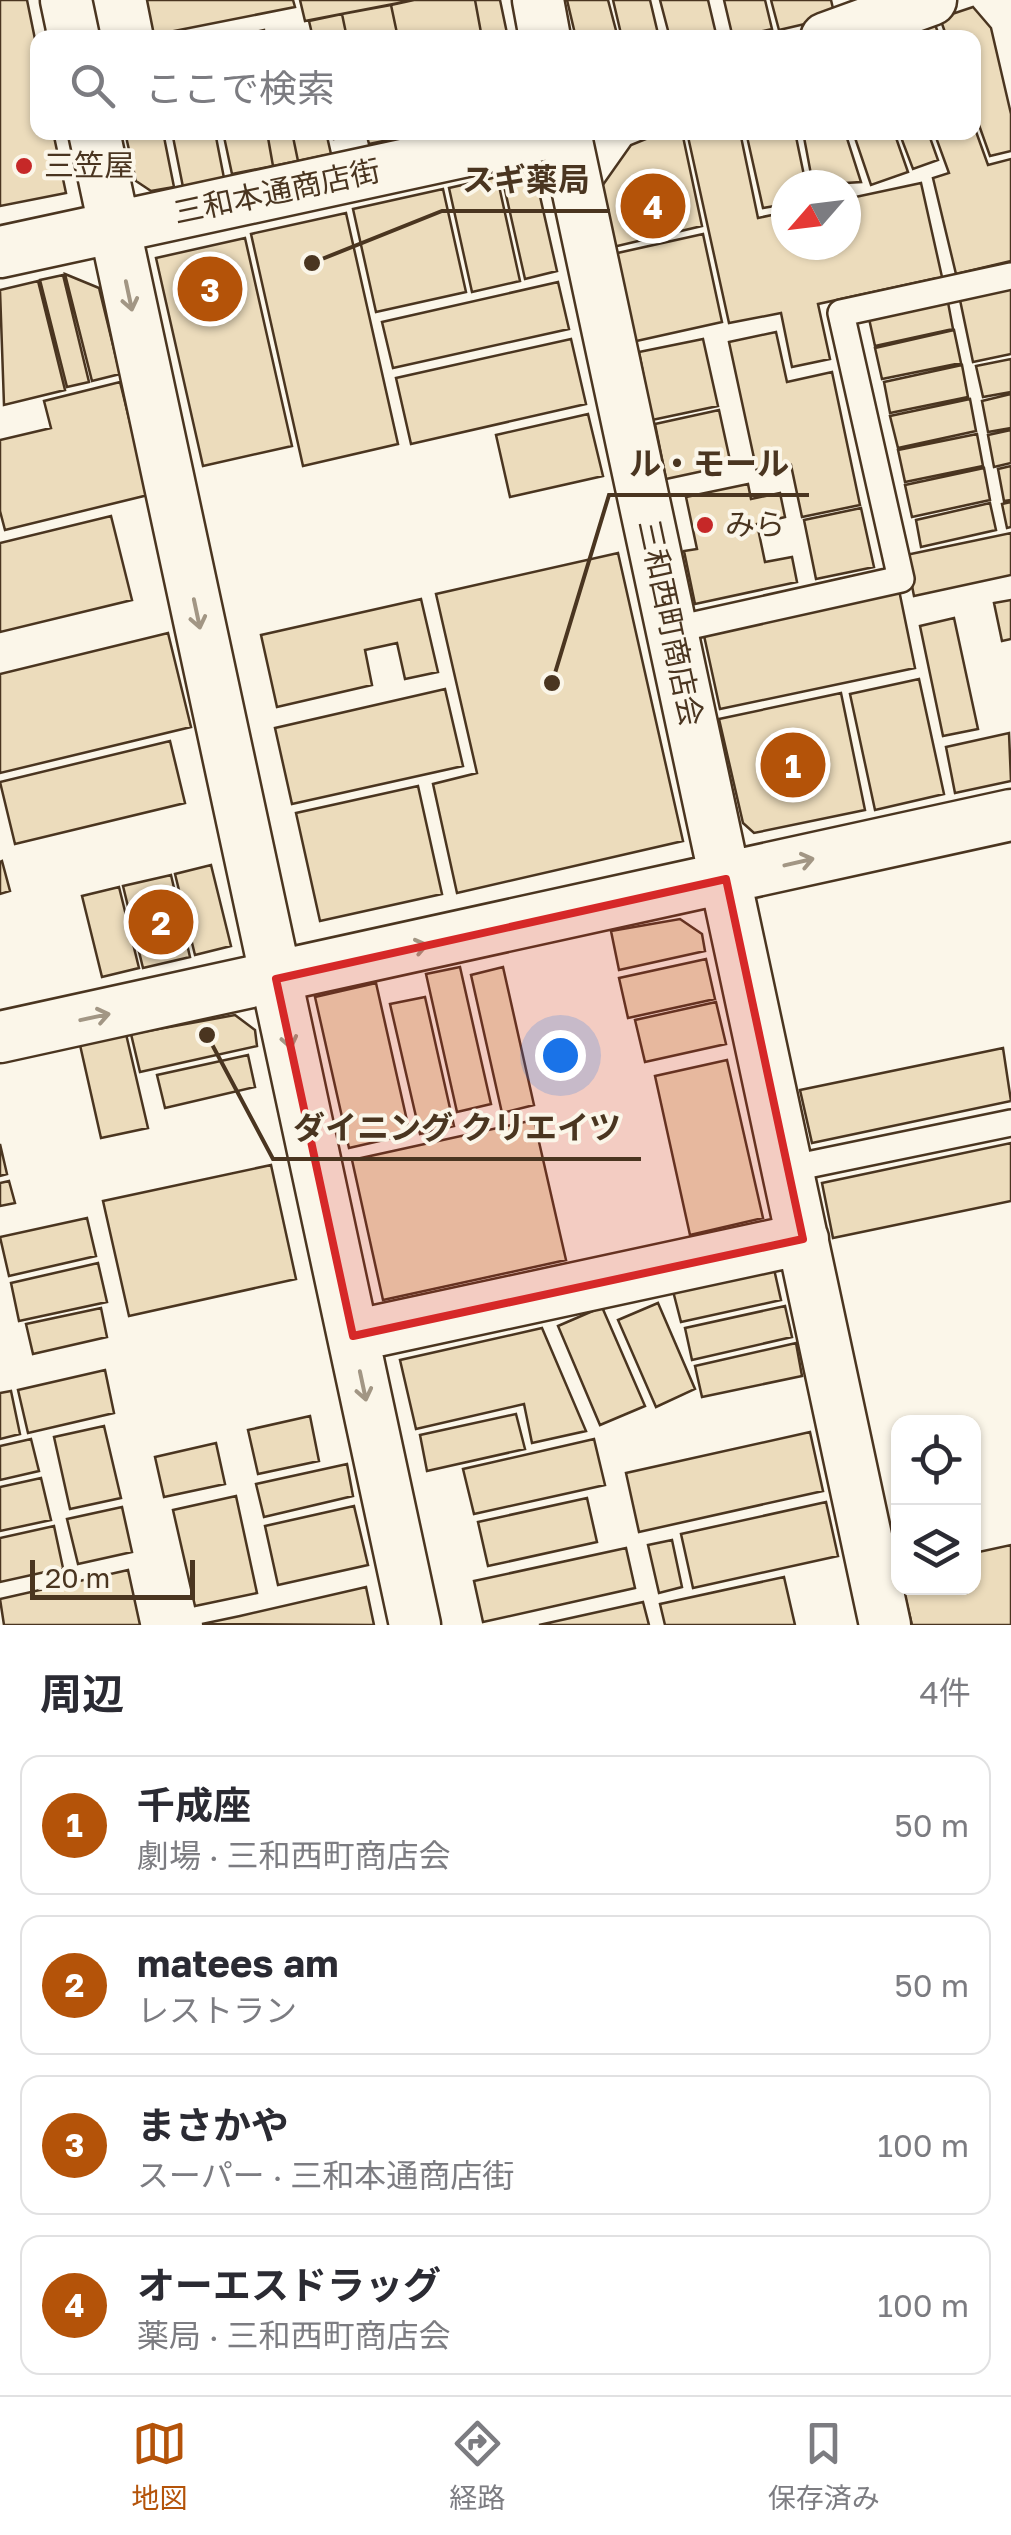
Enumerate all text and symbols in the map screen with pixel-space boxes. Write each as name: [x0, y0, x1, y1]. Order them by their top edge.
search box: [30, 30, 981, 140]
icon: search: [65, 58, 120, 113]
text: ここで検索: [145, 65, 335, 110]
place label: 三笠屋: [44, 147, 134, 183]
callout: スギ薬局: [442, 149, 610, 211]
street label: 三和本通商店街: [170, 152, 383, 230]
marker: 三笠屋: [13, 155, 35, 177]
text: スギ薬局: [462, 160, 590, 198]
pin: 4: [620, 168, 686, 244]
north arrow: [771, 170, 861, 260]
pin: 3: [178, 252, 242, 326]
one-way arrow: [120, 279, 139, 311]
callout: ル・モール: [609, 433, 809, 495]
text: ル・モール: [629, 444, 789, 482]
place label: みら: [725, 506, 785, 542]
marker: みら: [694, 514, 716, 536]
street label: 三和西町商店会: [632, 516, 710, 729]
one-way arrow: [189, 597, 207, 629]
pin: 1: [760, 728, 826, 802]
one-way arrow: [782, 852, 814, 871]
pin: 2: [128, 884, 194, 960]
one-way arrow: [396, 938, 428, 957]
one-way arrow: [79, 1006, 111, 1025]
one-way arrow: [279, 1018, 298, 1050]
your location: [535, 1030, 586, 1081]
callout: ダイニング クリエイツ: [273, 1097, 641, 1159]
text: ダイニング クリエイツ: [293, 1108, 621, 1146]
one-way arrow: [355, 1370, 374, 1402]
map controls: [891, 1415, 981, 1595]
button: locate: [891, 1415, 981, 1505]
button: layers: [891, 1505, 981, 1595]
scale bar: [30, 1555, 195, 1600]
text: 20 m: [45, 1561, 110, 1594]
text: 周辺: [40, 1668, 124, 1718]
text: 4件: [919, 1673, 971, 1711]
text: 千成座: [137, 1782, 251, 1827]
text: 1: [66, 1806, 83, 1844]
text: 50 m: [894, 1806, 969, 1844]
text: 劇場 · 三和西町商店会: [137, 1836, 451, 1874]
text: matees am: [137, 1940, 338, 1985]
text: 2: [65, 1966, 84, 2004]
text: 50 m: [894, 1966, 969, 2004]
text: レストラン: [137, 1991, 297, 2029]
text: まさかや: [137, 2102, 289, 2147]
text: 3: [65, 2126, 84, 2164]
text: 100 m: [877, 2126, 969, 2164]
text: スーパー · 三和本通商店街: [137, 2156, 514, 2194]
text: オーエスドラッグ: [137, 2262, 441, 2307]
text: 4: [64, 2286, 85, 2324]
text: 100 m: [877, 2286, 969, 2324]
text: 薬局 · 三和西町商店会: [137, 2316, 451, 2354]
tab: 地図: [131, 2416, 187, 2516]
tab: 経路: [449, 2416, 506, 2516]
tab: 保存済み: [768, 2416, 880, 2516]

